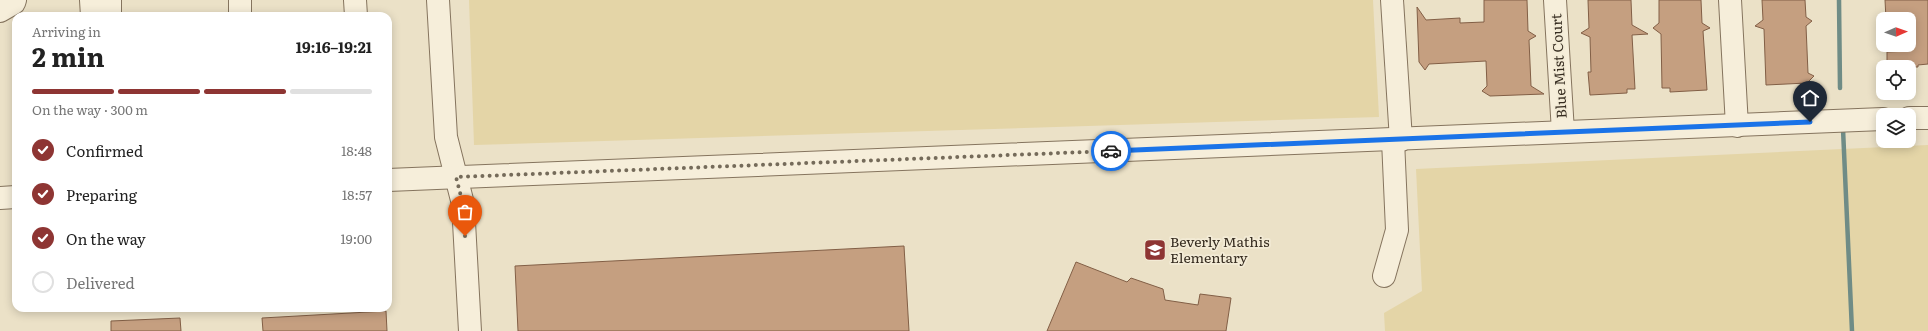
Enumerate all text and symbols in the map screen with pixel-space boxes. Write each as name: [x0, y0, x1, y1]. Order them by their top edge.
north arrow: [1876, 12, 1916, 52]
map controls: [1876, 12, 1916, 148]
street label: Blue Mist Court: [1545, 13, 1571, 119]
text: Arriving in: [32, 22, 101, 41]
text: 19:16–19:21: [296, 35, 372, 58]
text: 2 min: [32, 36, 105, 75]
button: locate: [1876, 60, 1916, 100]
pin: [1793, 81, 1827, 122]
icon: home: [1799, 87, 1821, 109]
text: On the way · 300 m: [32, 100, 148, 119]
button: layers: [1876, 108, 1916, 148]
courier: [1091, 131, 1131, 171]
icon: check: [32, 139, 54, 161]
text: Confirmed: [66, 139, 143, 162]
icon: car: [1100, 140, 1122, 162]
text: 18:48: [341, 141, 372, 160]
icon: check: [32, 183, 54, 205]
text: Preparing: [66, 183, 137, 206]
text: 18:57: [342, 185, 372, 204]
pin: [448, 195, 482, 236]
icon: bag: [454, 201, 476, 223]
icon: check: [32, 227, 54, 249]
text: On the way: [66, 227, 146, 250]
text: 19:00: [341, 229, 372, 248]
place label: Beverly Mathis Elementary: [1170, 231, 1270, 267]
school or university icon: Beverly Mathis Elementary: [1142, 237, 1168, 263]
text: Delivered: [66, 271, 135, 294]

